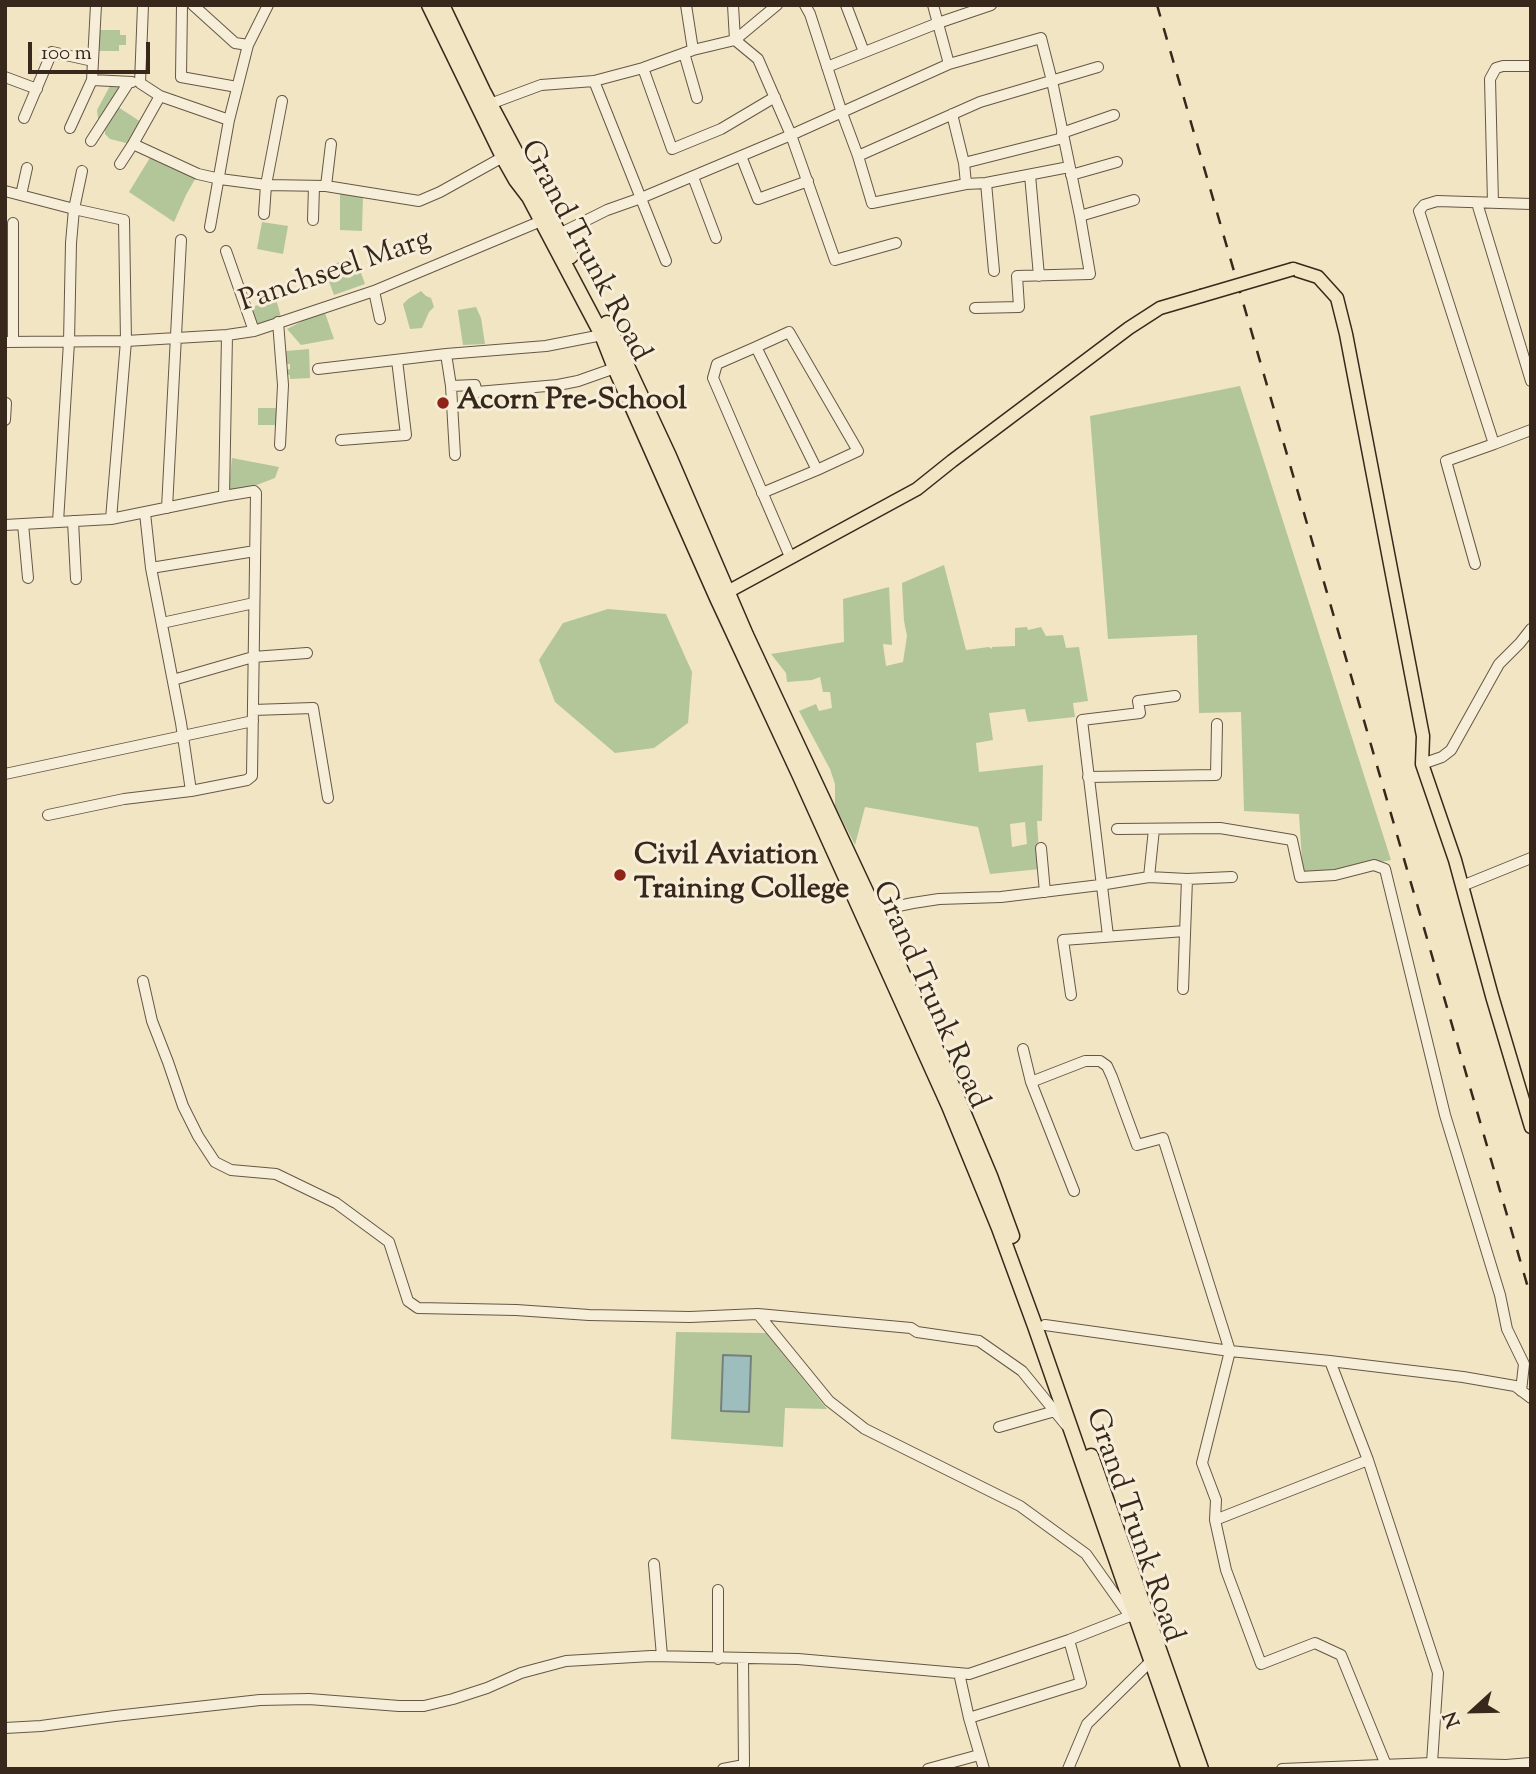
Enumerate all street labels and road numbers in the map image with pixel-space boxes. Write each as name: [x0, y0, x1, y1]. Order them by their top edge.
street label: Grand Trunk Road: [510, 135, 656, 369]
street label: Panchseel Marg: [236, 223, 436, 323]
street label: Grand Trunk Road: [862, 877, 994, 1115]
street label: Grand Trunk Road: [1075, 1404, 1189, 1648]

